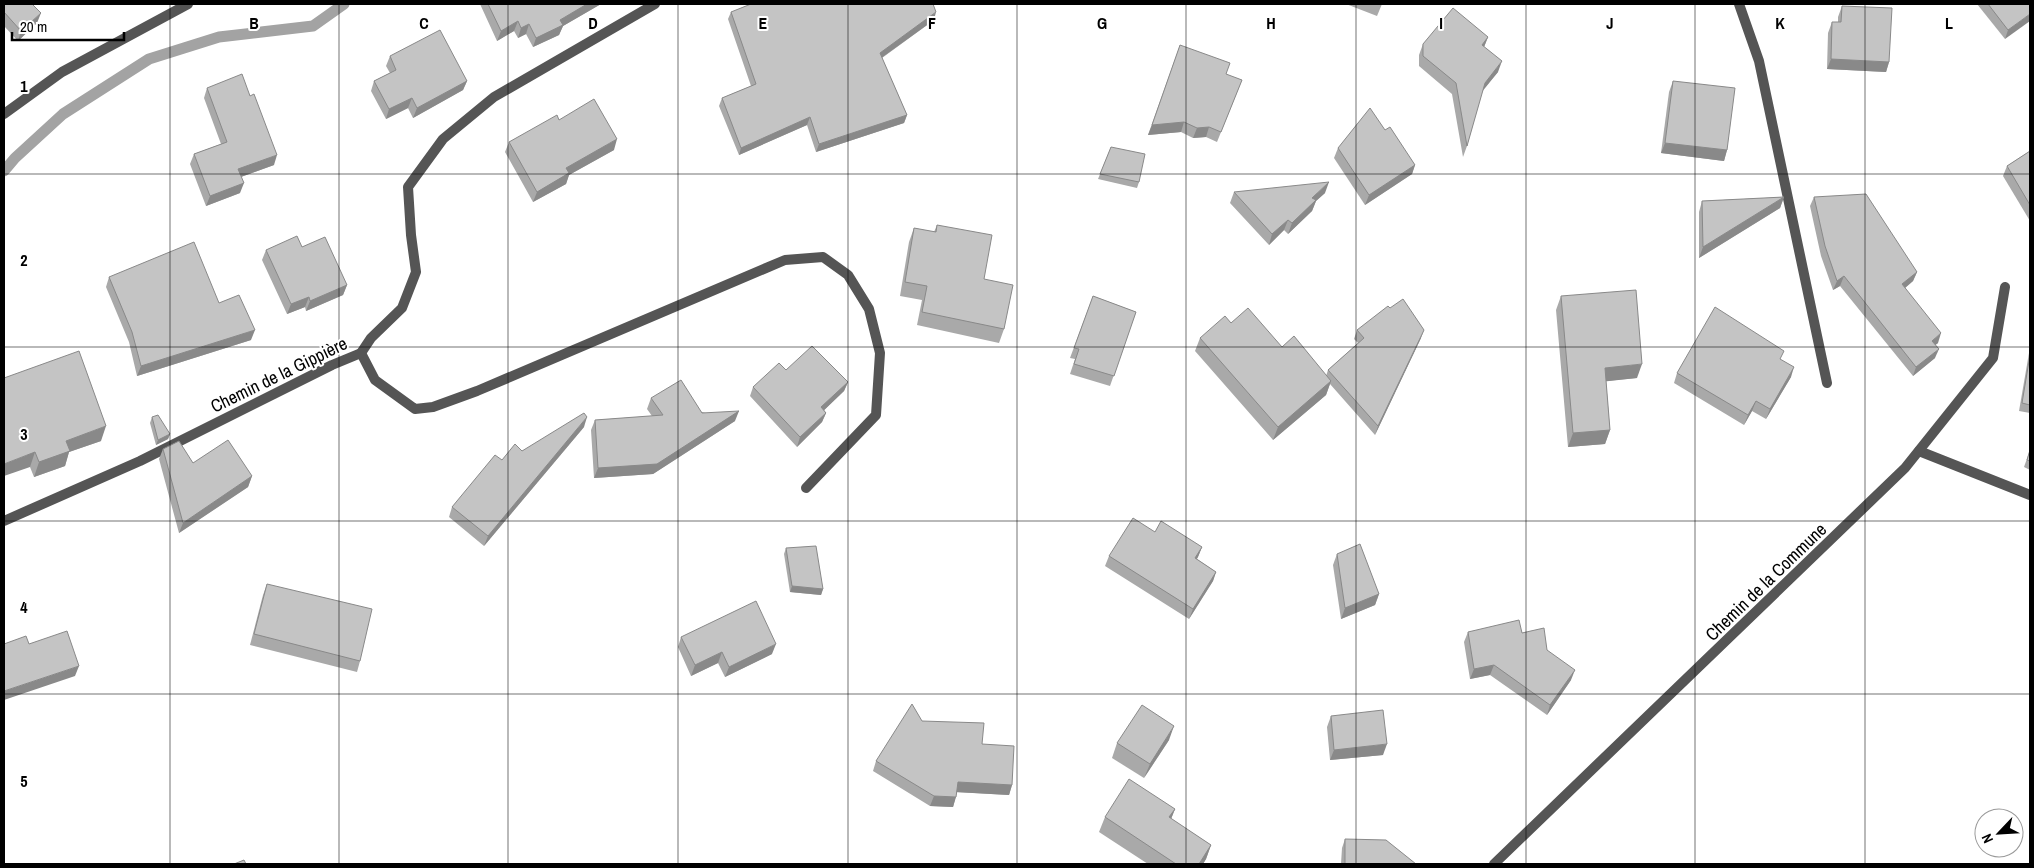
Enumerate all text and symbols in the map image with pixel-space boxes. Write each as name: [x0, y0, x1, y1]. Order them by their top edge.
scale bar: [12, 10, 125, 42]
text: B: [249, 12, 259, 34]
text: C: [419, 12, 429, 34]
text: D: [588, 12, 598, 34]
text: E: [759, 12, 768, 34]
text: F: [928, 12, 936, 34]
text: G: [1097, 12, 1107, 34]
text: H: [1266, 12, 1276, 34]
text: I: [1439, 12, 1443, 34]
text: J: [1606, 12, 1614, 34]
text: K: [1775, 12, 1785, 34]
text: L: [1945, 12, 1953, 34]
text: 20 m: [20, 16, 47, 37]
text: 1: [20, 75, 28, 97]
text: 2: [20, 249, 28, 271]
street label: Chemin de la Gippière: [206, 331, 351, 419]
text: 3: [20, 423, 28, 445]
street label: Chemin de la Commune: [1699, 517, 1832, 646]
text: 4: [20, 596, 28, 618]
text: 5: [20, 770, 28, 792]
north arrow: [1974, 808, 2024, 858]
text: N: [1977, 831, 1997, 846]

